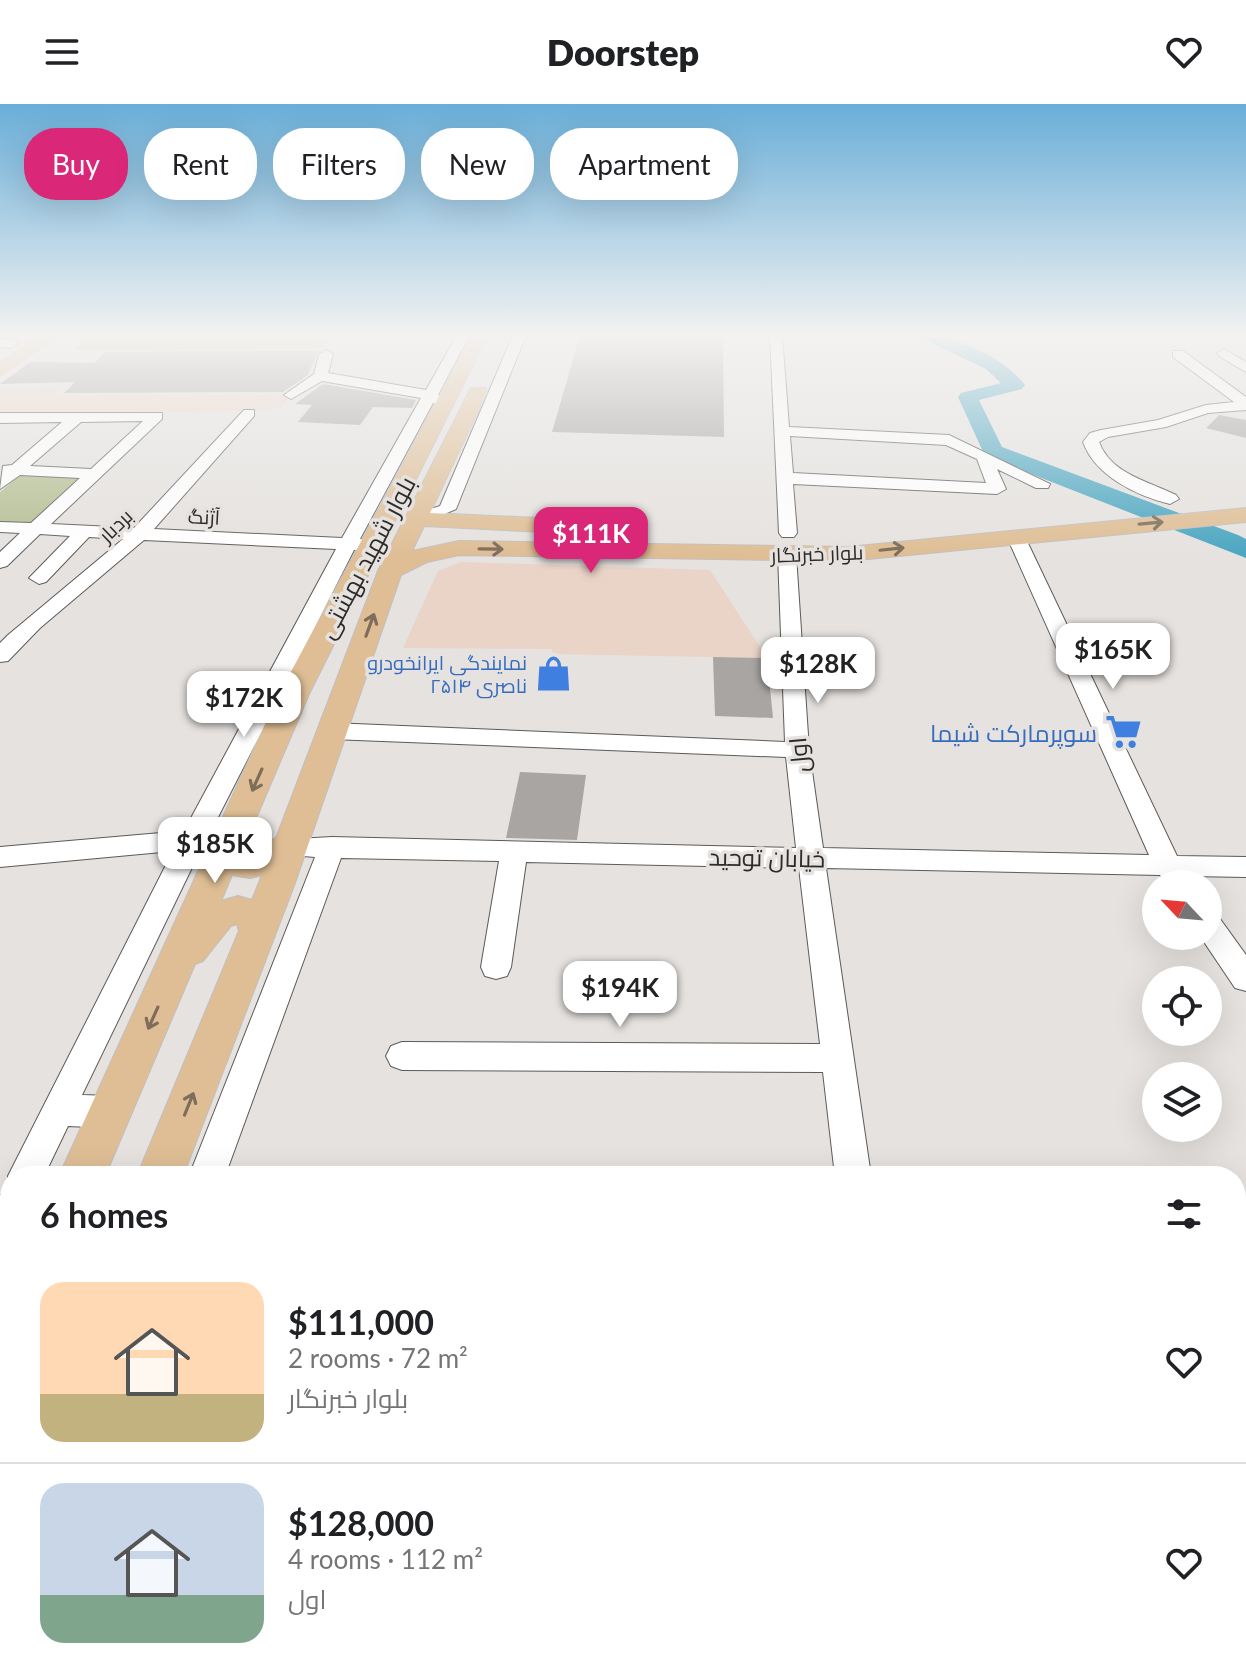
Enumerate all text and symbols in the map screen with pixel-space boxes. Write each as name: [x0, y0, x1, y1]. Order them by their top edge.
icon: menu: [40, 30, 84, 74]
text: Doorstep: [547, 30, 699, 74]
icon: heart: [1162, 30, 1206, 74]
chip: Buy: [24, 128, 128, 200]
chip: Rent: [144, 128, 257, 200]
chip: Filters: [273, 128, 405, 200]
chip: New: [421, 128, 534, 200]
chip: Apartment: [550, 128, 738, 200]
street label: بلوار شهید بهشتی: [311, 471, 422, 644]
street label: بردبار: [92, 503, 138, 548]
street label: آژنگ: [187, 503, 221, 530]
pin: $111K: [535, 507, 647, 575]
one-way arrow: [1137, 515, 1164, 530]
text: $111K: [552, 517, 630, 549]
street label: بلوار خبرنگار: [769, 539, 864, 568]
one-way arrow: [477, 541, 504, 556]
one-way arrow: [878, 542, 905, 557]
one-way arrow: [364, 613, 378, 638]
pin: $165K: [1057, 623, 1169, 691]
text: $165K: [1074, 633, 1152, 665]
pin: $128K: [762, 637, 874, 705]
text: $128K: [779, 647, 857, 679]
place label: نمایندگی ایرانخودرو ناصری ۲۵۱۴: [367, 650, 527, 699]
shop icon: نمایندگی ایرانخودرو ناصری ۲۵۱۴: [534, 655, 572, 693]
pin: $172K: [188, 671, 300, 739]
text: $172K: [205, 681, 283, 713]
supermarket icon: سوپرمارکت شیما: [1104, 713, 1142, 751]
place label: سوپرمارکت شیما: [930, 718, 1097, 750]
street label: اول: [782, 736, 815, 774]
one-way arrow: [248, 767, 263, 792]
pin: $185K: [159, 817, 271, 885]
text: $185K: [176, 827, 254, 859]
street label: خیابان توحید: [708, 841, 826, 874]
north arrow: [1142, 870, 1222, 950]
map controls: [1142, 870, 1222, 1142]
pin: $194K: [564, 961, 676, 1029]
button: locate: [1142, 966, 1222, 1046]
text: $194K: [581, 971, 659, 1003]
one-way arrow: [145, 1006, 160, 1030]
button: layers: [1142, 1062, 1222, 1142]
one-way arrow: [183, 1092, 197, 1117]
icon: filters: [1162, 1192, 1206, 1236]
text: 6 homes: [40, 1194, 168, 1235]
text: $111,000: [288, 1301, 434, 1342]
icon: home: [104, 1314, 200, 1410]
icon: heart: [1162, 1340, 1206, 1384]
text: 2 rooms · 72 m²: [288, 1342, 468, 1374]
text: بلوار خبرنگار: [288, 1382, 408, 1414]
text: $128,000: [288, 1502, 434, 1543]
icon: home: [104, 1515, 200, 1611]
icon: heart: [1162, 1541, 1206, 1585]
text: 4 rooms · 112 m²: [288, 1543, 483, 1575]
text: اول: [288, 1583, 326, 1615]

